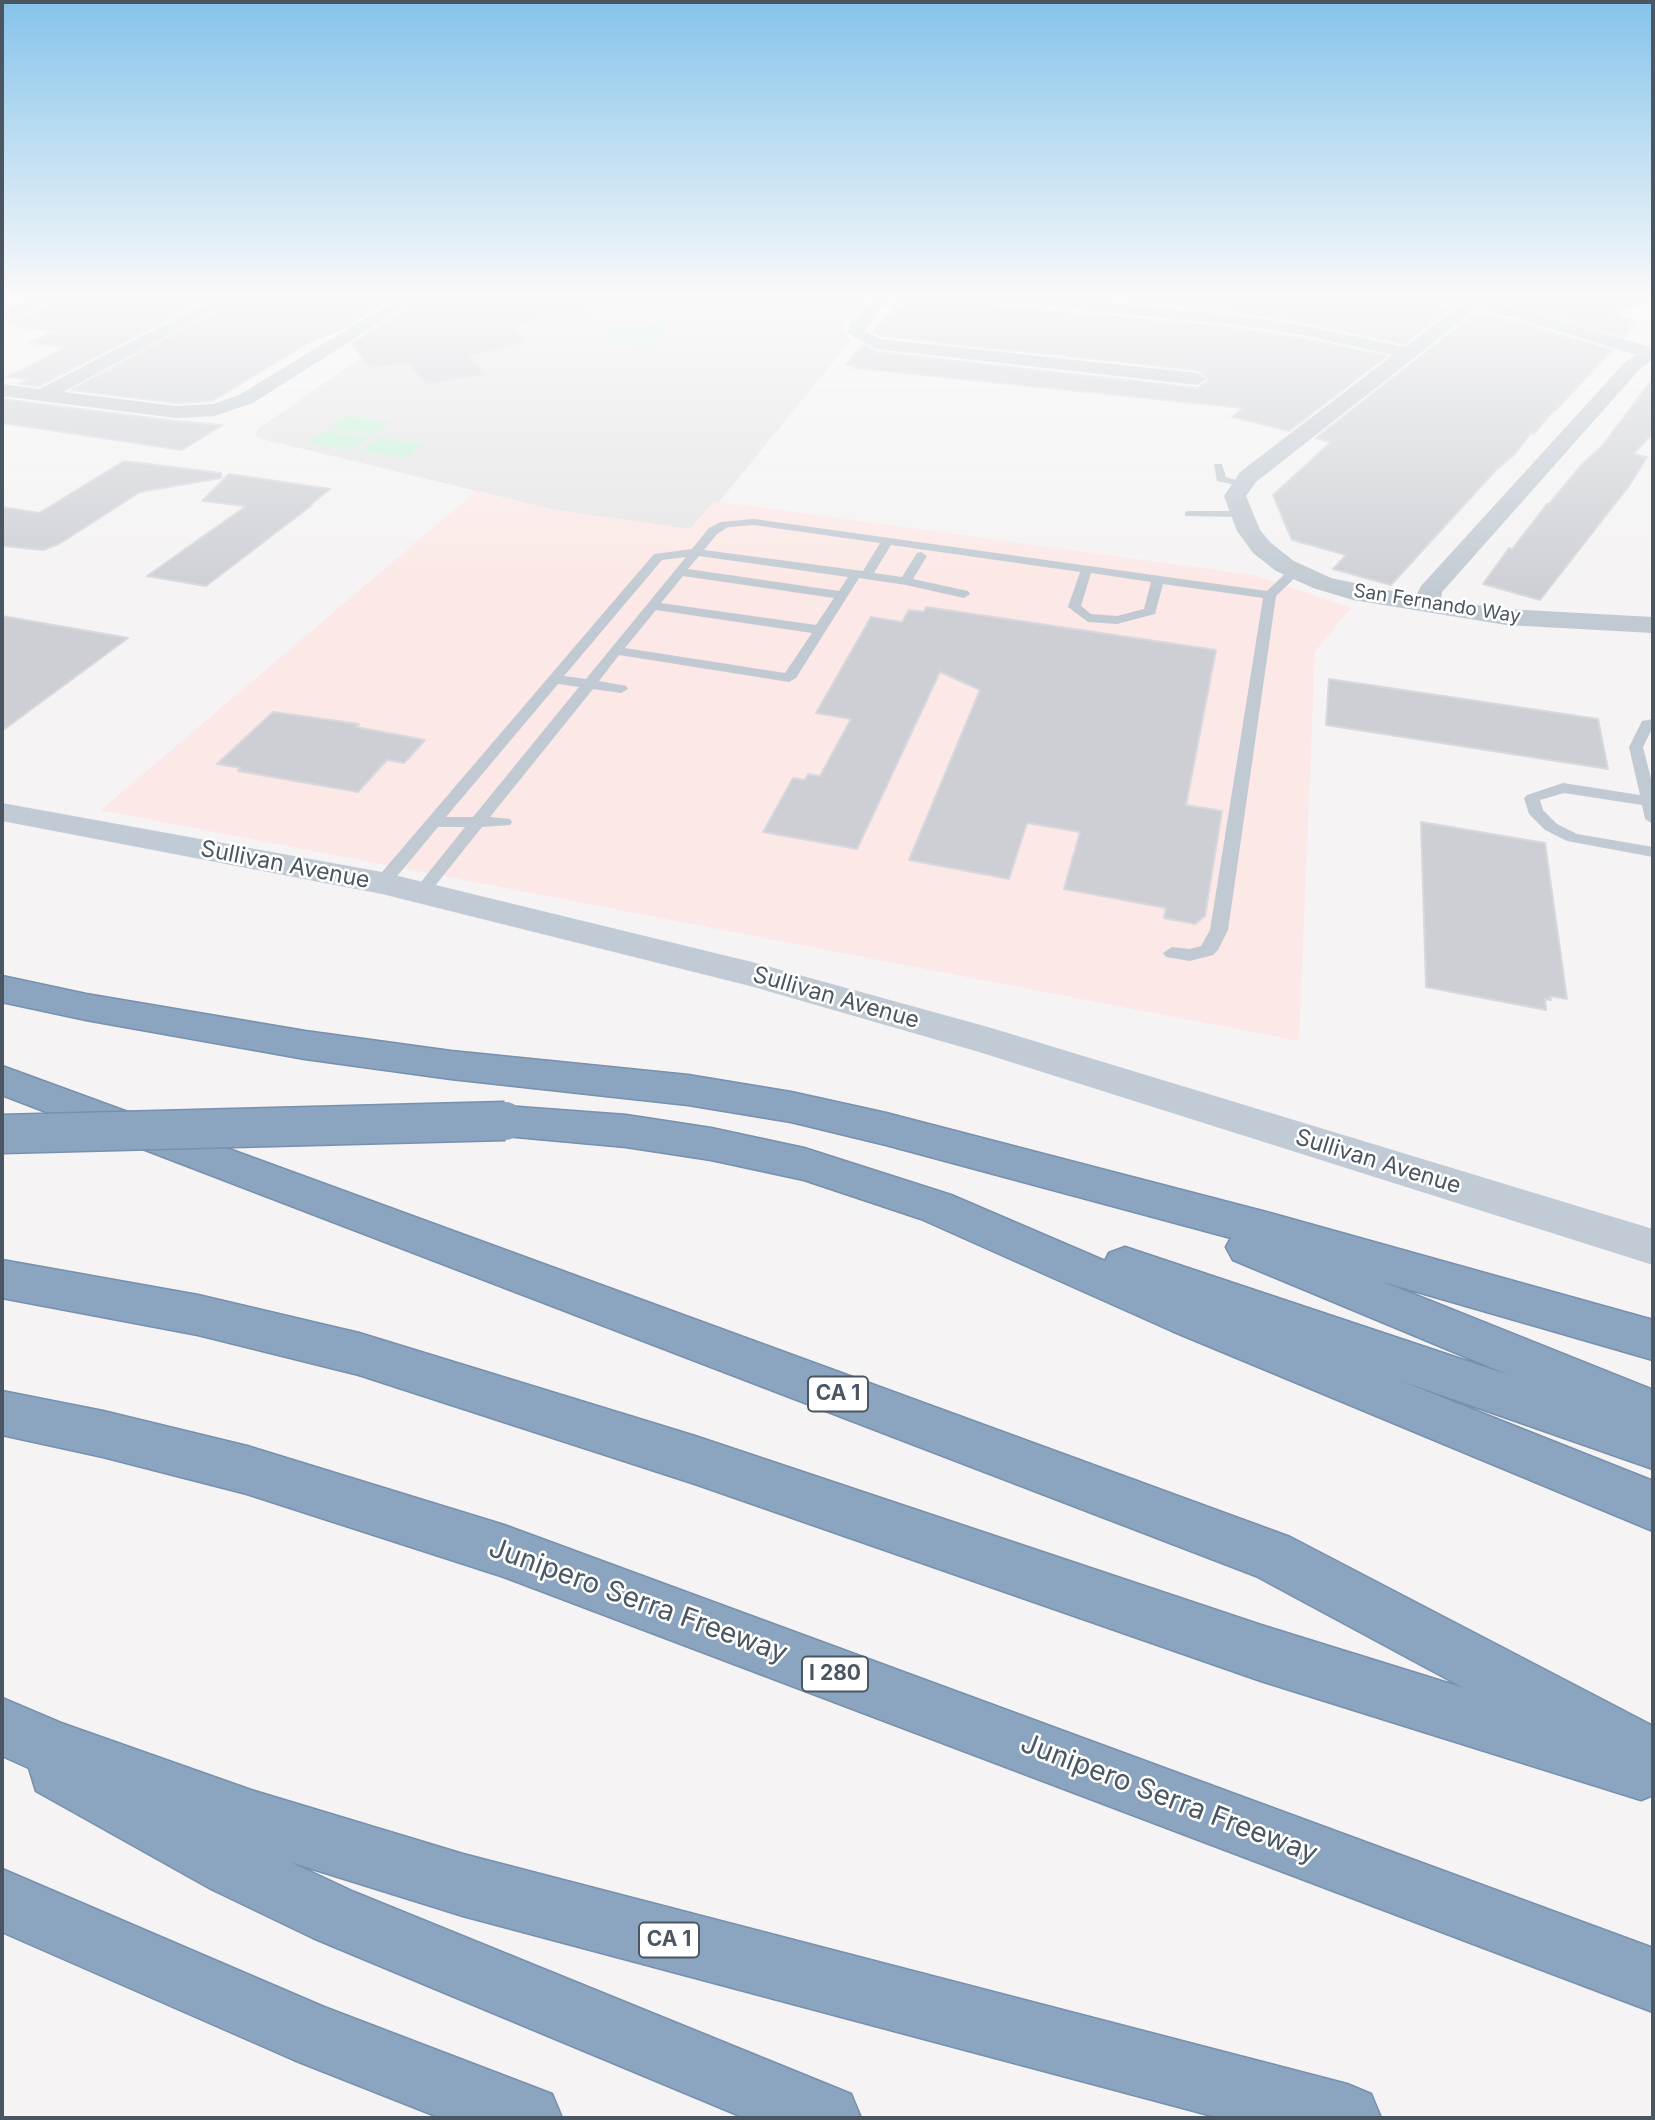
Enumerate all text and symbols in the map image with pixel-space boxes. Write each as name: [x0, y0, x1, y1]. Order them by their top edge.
street label: San Fernando Way: [1352, 580, 1522, 628]
street label: Sullivan Avenue: [198, 835, 372, 895]
street label: Sullivan Avenue: [750, 961, 922, 1035]
street label: Sullivan Avenue: [1292, 1124, 1464, 1200]
road number: CA 1: [808, 1376, 868, 1412]
street label: Junipero Serra Freeway: [484, 1531, 792, 1671]
road number: I 280: [802, 1656, 868, 1692]
street label: Junipero Serra Freeway: [1016, 1727, 1322, 1871]
road number: CA 1: [639, 1923, 699, 1958]

